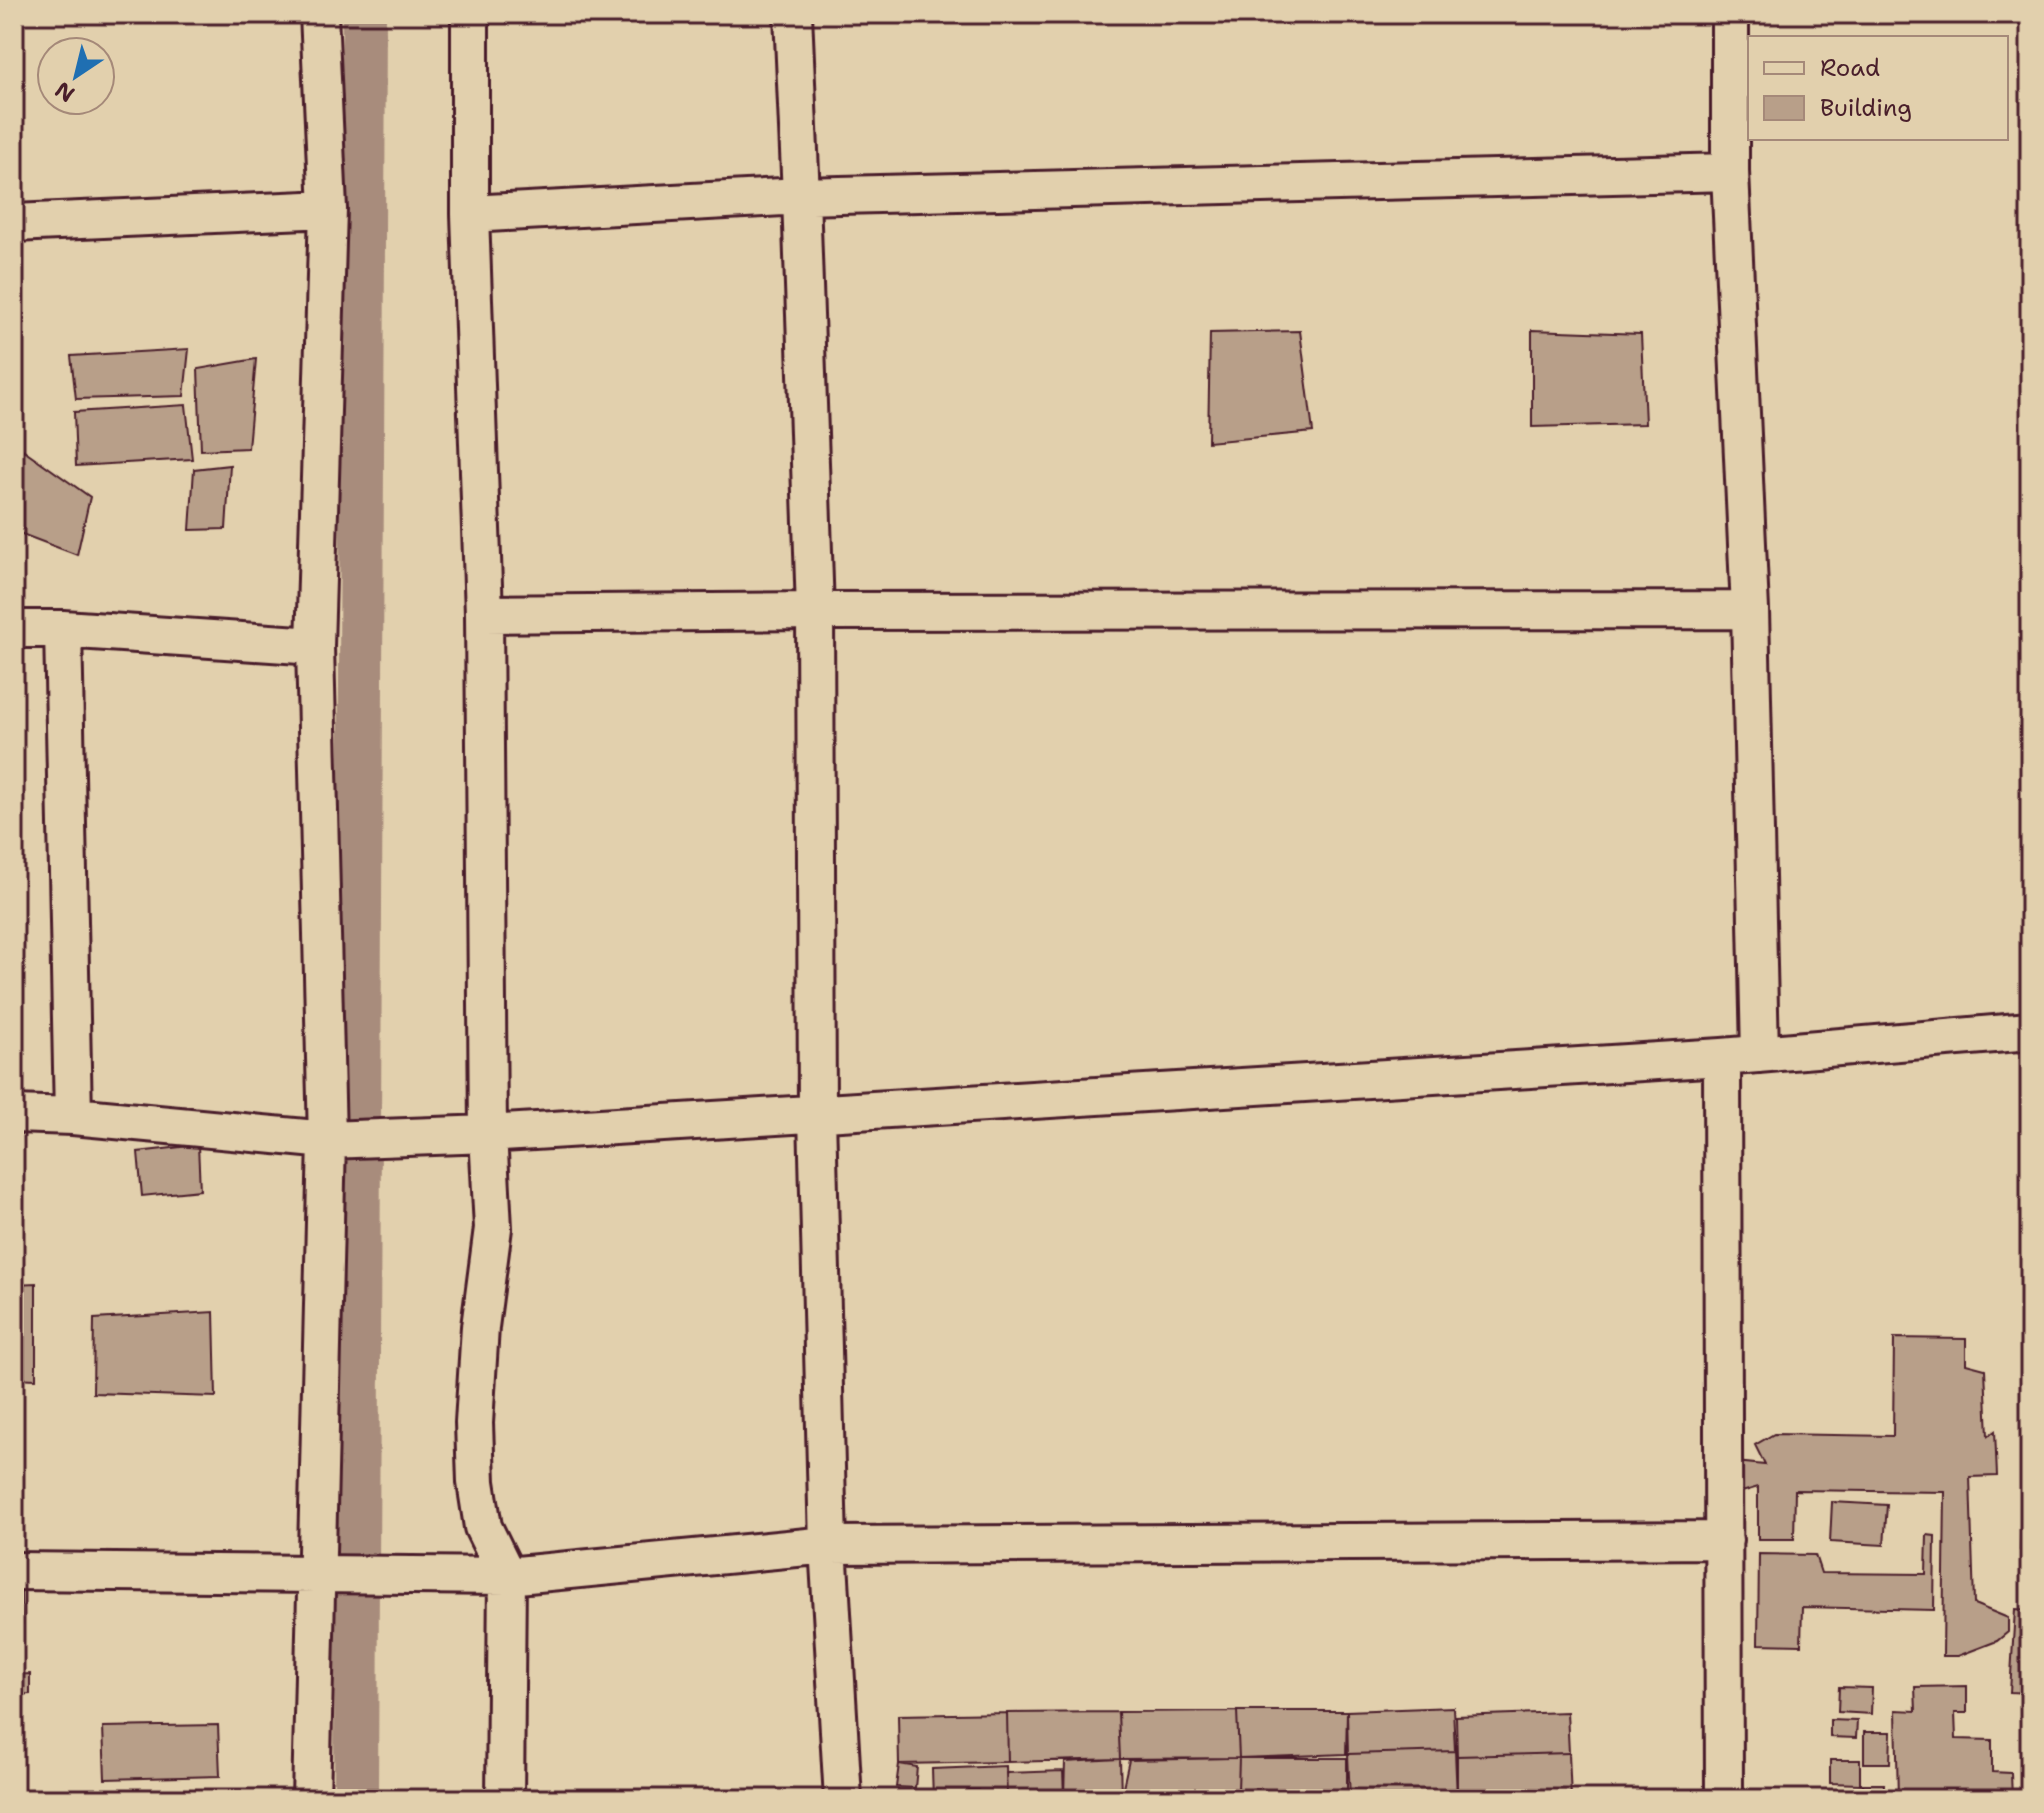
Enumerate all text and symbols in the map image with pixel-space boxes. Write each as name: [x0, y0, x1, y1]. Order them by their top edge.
north arrow: [36, 36, 116, 116]
legend: [1748, 36, 2008, 140]
text: Road: [1820, 52, 1880, 84]
text: N: [49, 75, 80, 109]
text: Building: [1820, 92, 1912, 124]

